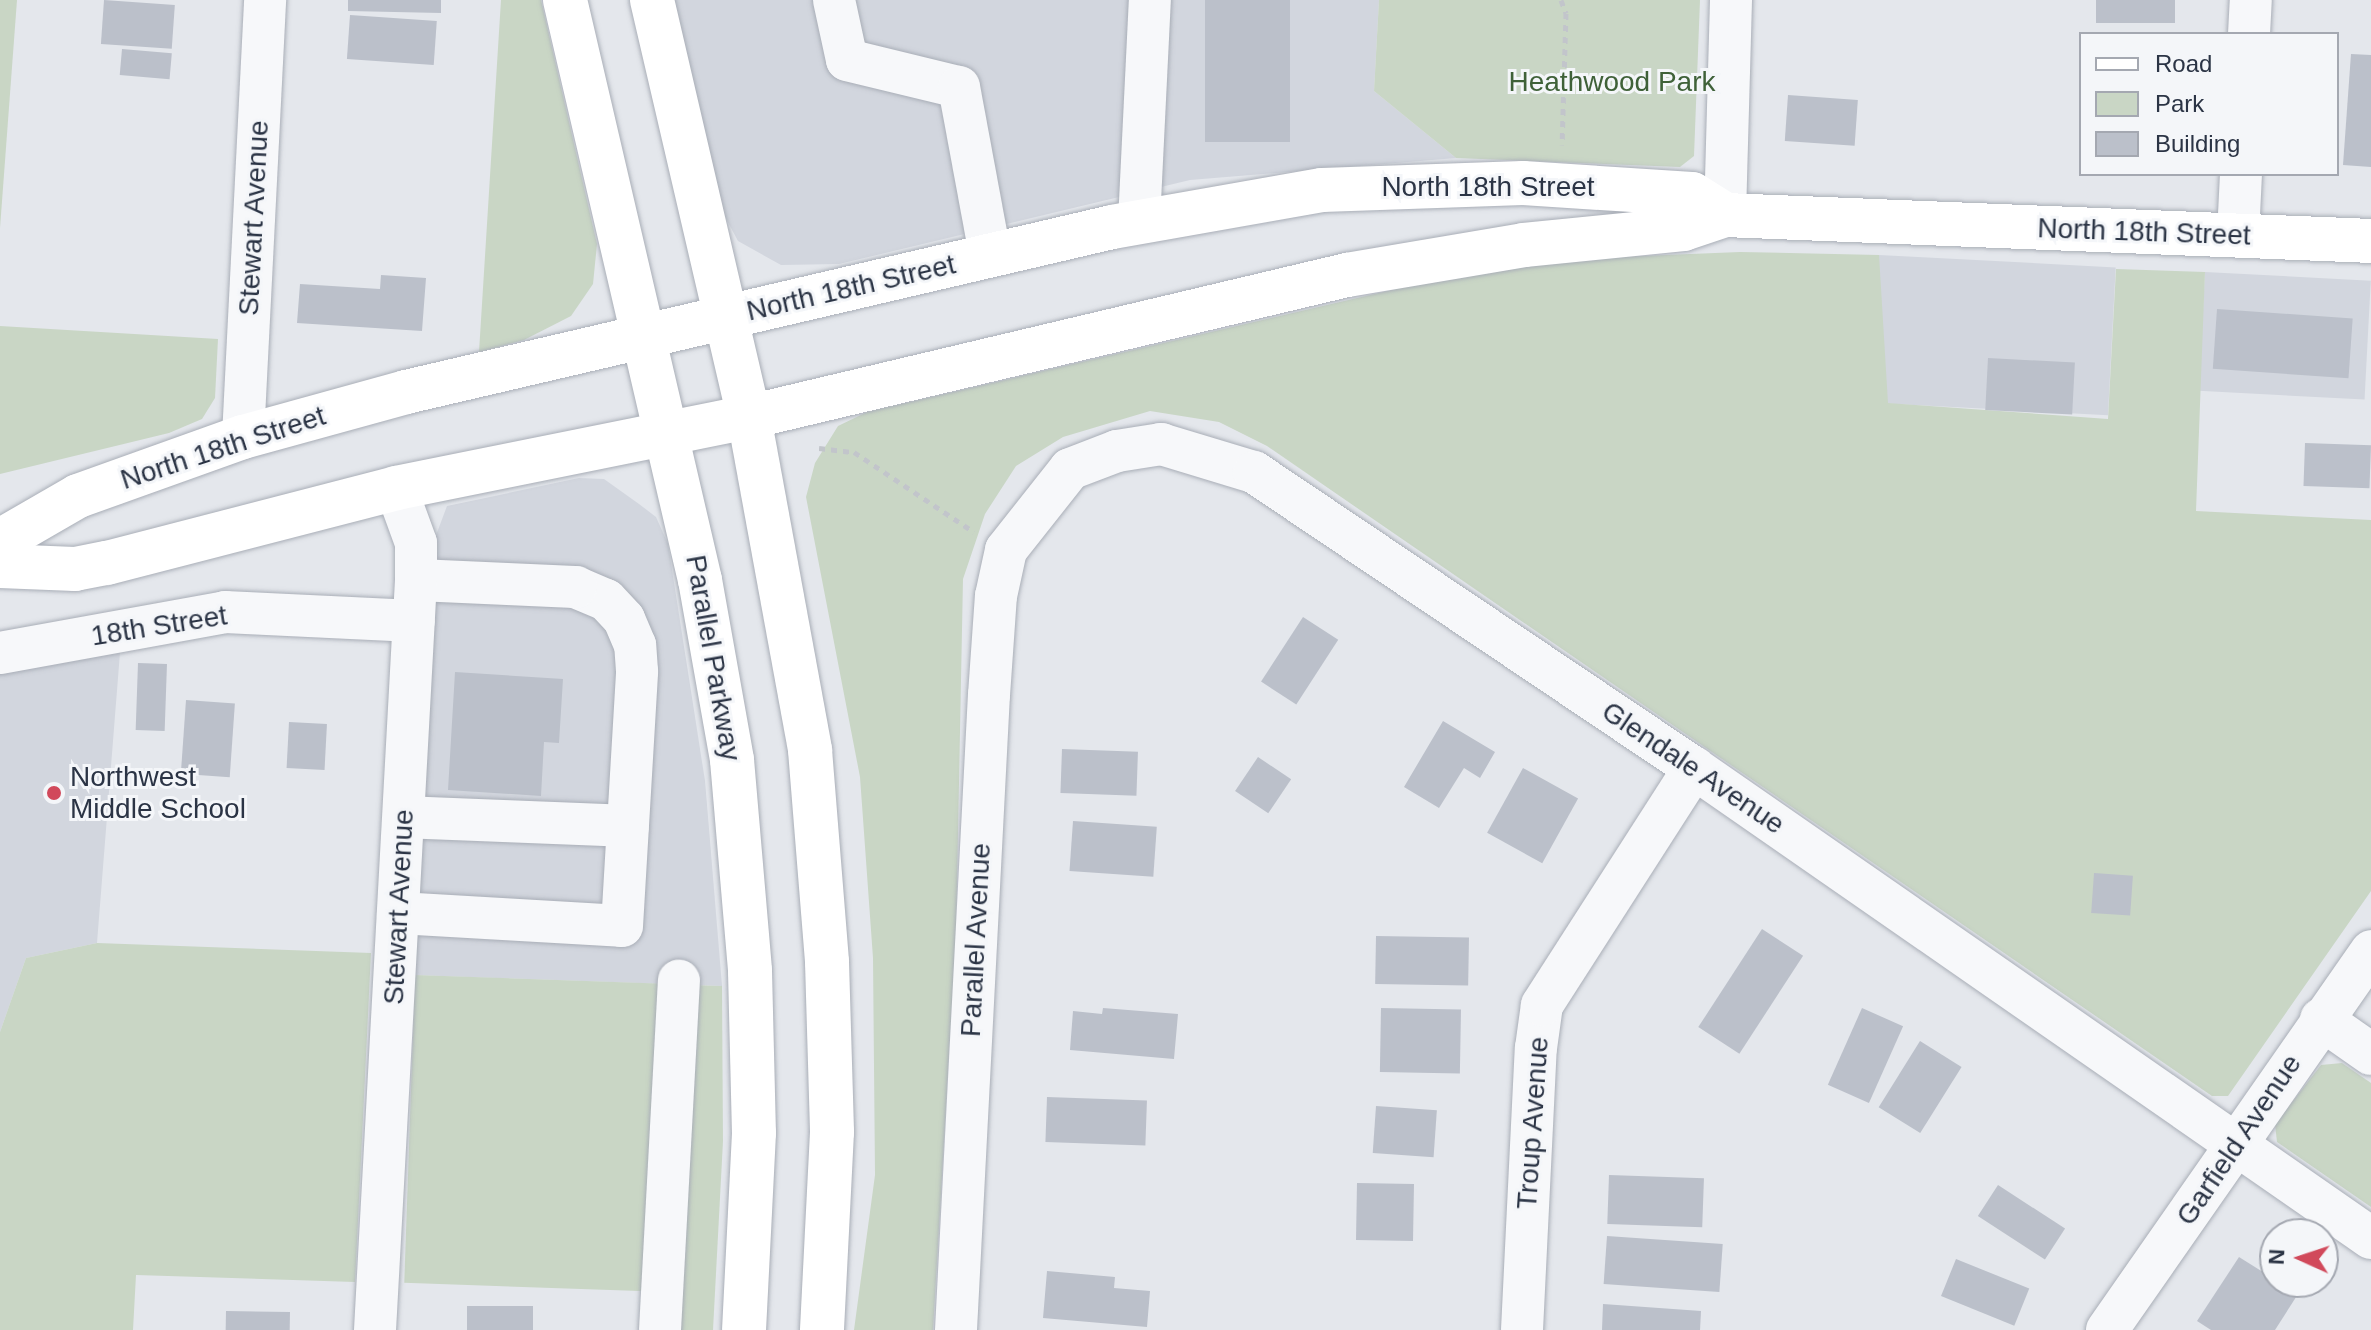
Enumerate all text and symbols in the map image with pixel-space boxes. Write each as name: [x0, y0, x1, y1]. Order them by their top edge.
legend: [2079, 32, 2339, 176]
text: Road: [2155, 50, 2212, 77]
park label: Heathwood Park: [1508, 65, 1716, 99]
text: Park: [2155, 90, 2204, 117]
street label: Stewart Avenue: [232, 119, 276, 317]
text: Building: [2155, 130, 2240, 157]
street label: North 18th Street: [1381, 170, 1595, 204]
street label: North 18th Street: [2037, 211, 2251, 253]
street label: North 18th Street: [743, 248, 959, 328]
street label: North 18th Street: [116, 399, 330, 497]
street label: Parallel Parkway: [678, 552, 748, 764]
street label: 18th Street: [89, 599, 229, 653]
street label: Glendale Avenue: [1595, 694, 1791, 842]
place label: Northwest Middle School: [70, 760, 246, 826]
marker: Northwest Middle School: [45, 784, 63, 802]
street label: Stewart Avenue: [377, 808, 421, 1006]
street label: Parallel Avenue: [954, 841, 998, 1039]
street label: Troup Avenue: [1510, 1035, 1556, 1211]
street label: Garfield Avenue: [2169, 1048, 2309, 1232]
north arrow: [2259, 1218, 2339, 1298]
text: N: [2264, 1248, 2289, 1265]

